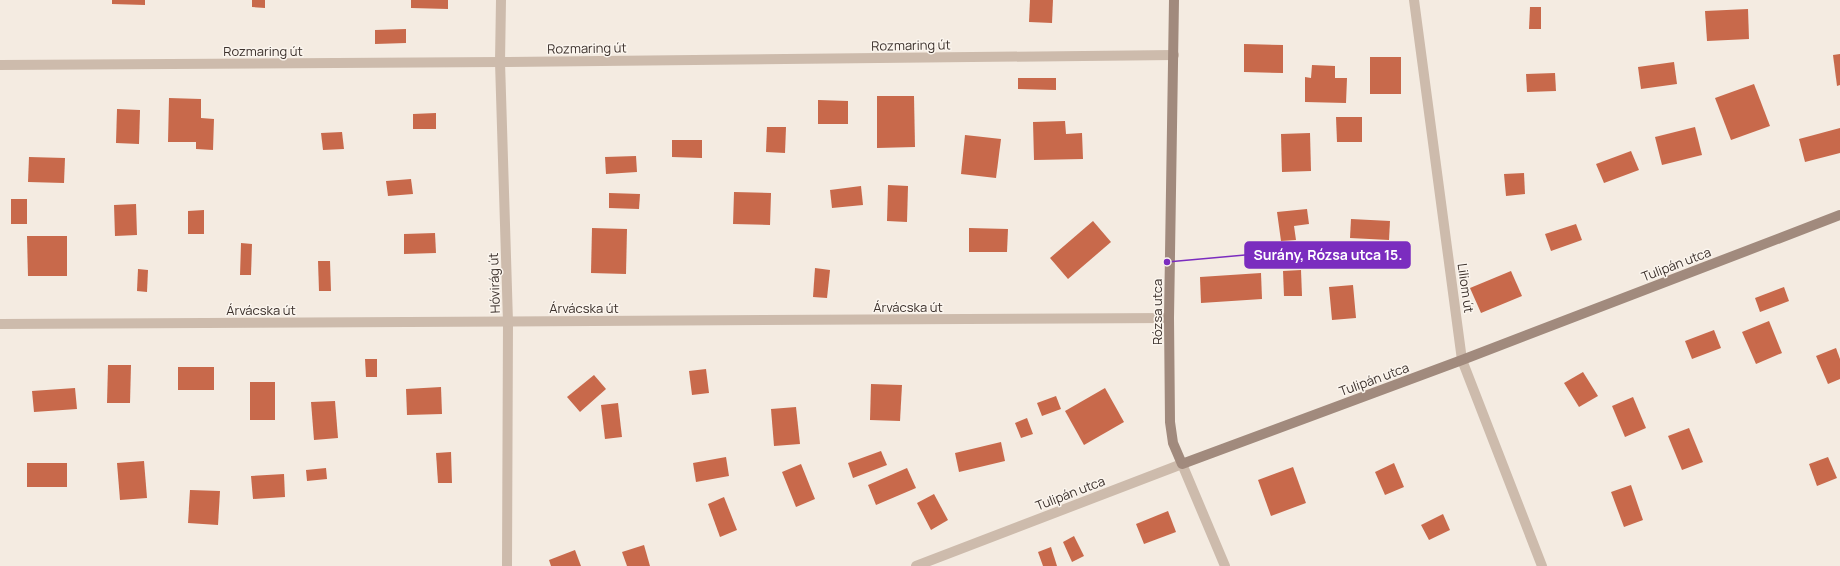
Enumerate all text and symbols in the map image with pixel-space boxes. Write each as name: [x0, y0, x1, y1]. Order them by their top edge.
street label: Rozmaring út: [871, 35, 951, 55]
street label: Rozmaring út: [547, 38, 627, 58]
street label: Rozmaring út: [223, 42, 303, 60]
callout: Surány, Rózsa utca 15.: [1245, 242, 1410, 268]
street label: Tulipán utca: [1639, 242, 1713, 286]
text: Surány, Rózsa utca 15.: [1253, 245, 1403, 264]
street label: Hóvirág út: [484, 252, 504, 314]
street label: Liliom út: [1454, 262, 1478, 314]
street label: Rózsa utca: [1148, 279, 1166, 345]
street label: Árvácska út: [873, 298, 943, 316]
street label: Árvácska út: [549, 299, 619, 317]
street label: Árvácska út: [226, 301, 296, 319]
street label: Tulipán utca: [1337, 358, 1411, 400]
street label: Tulipán utca: [1033, 471, 1107, 515]

